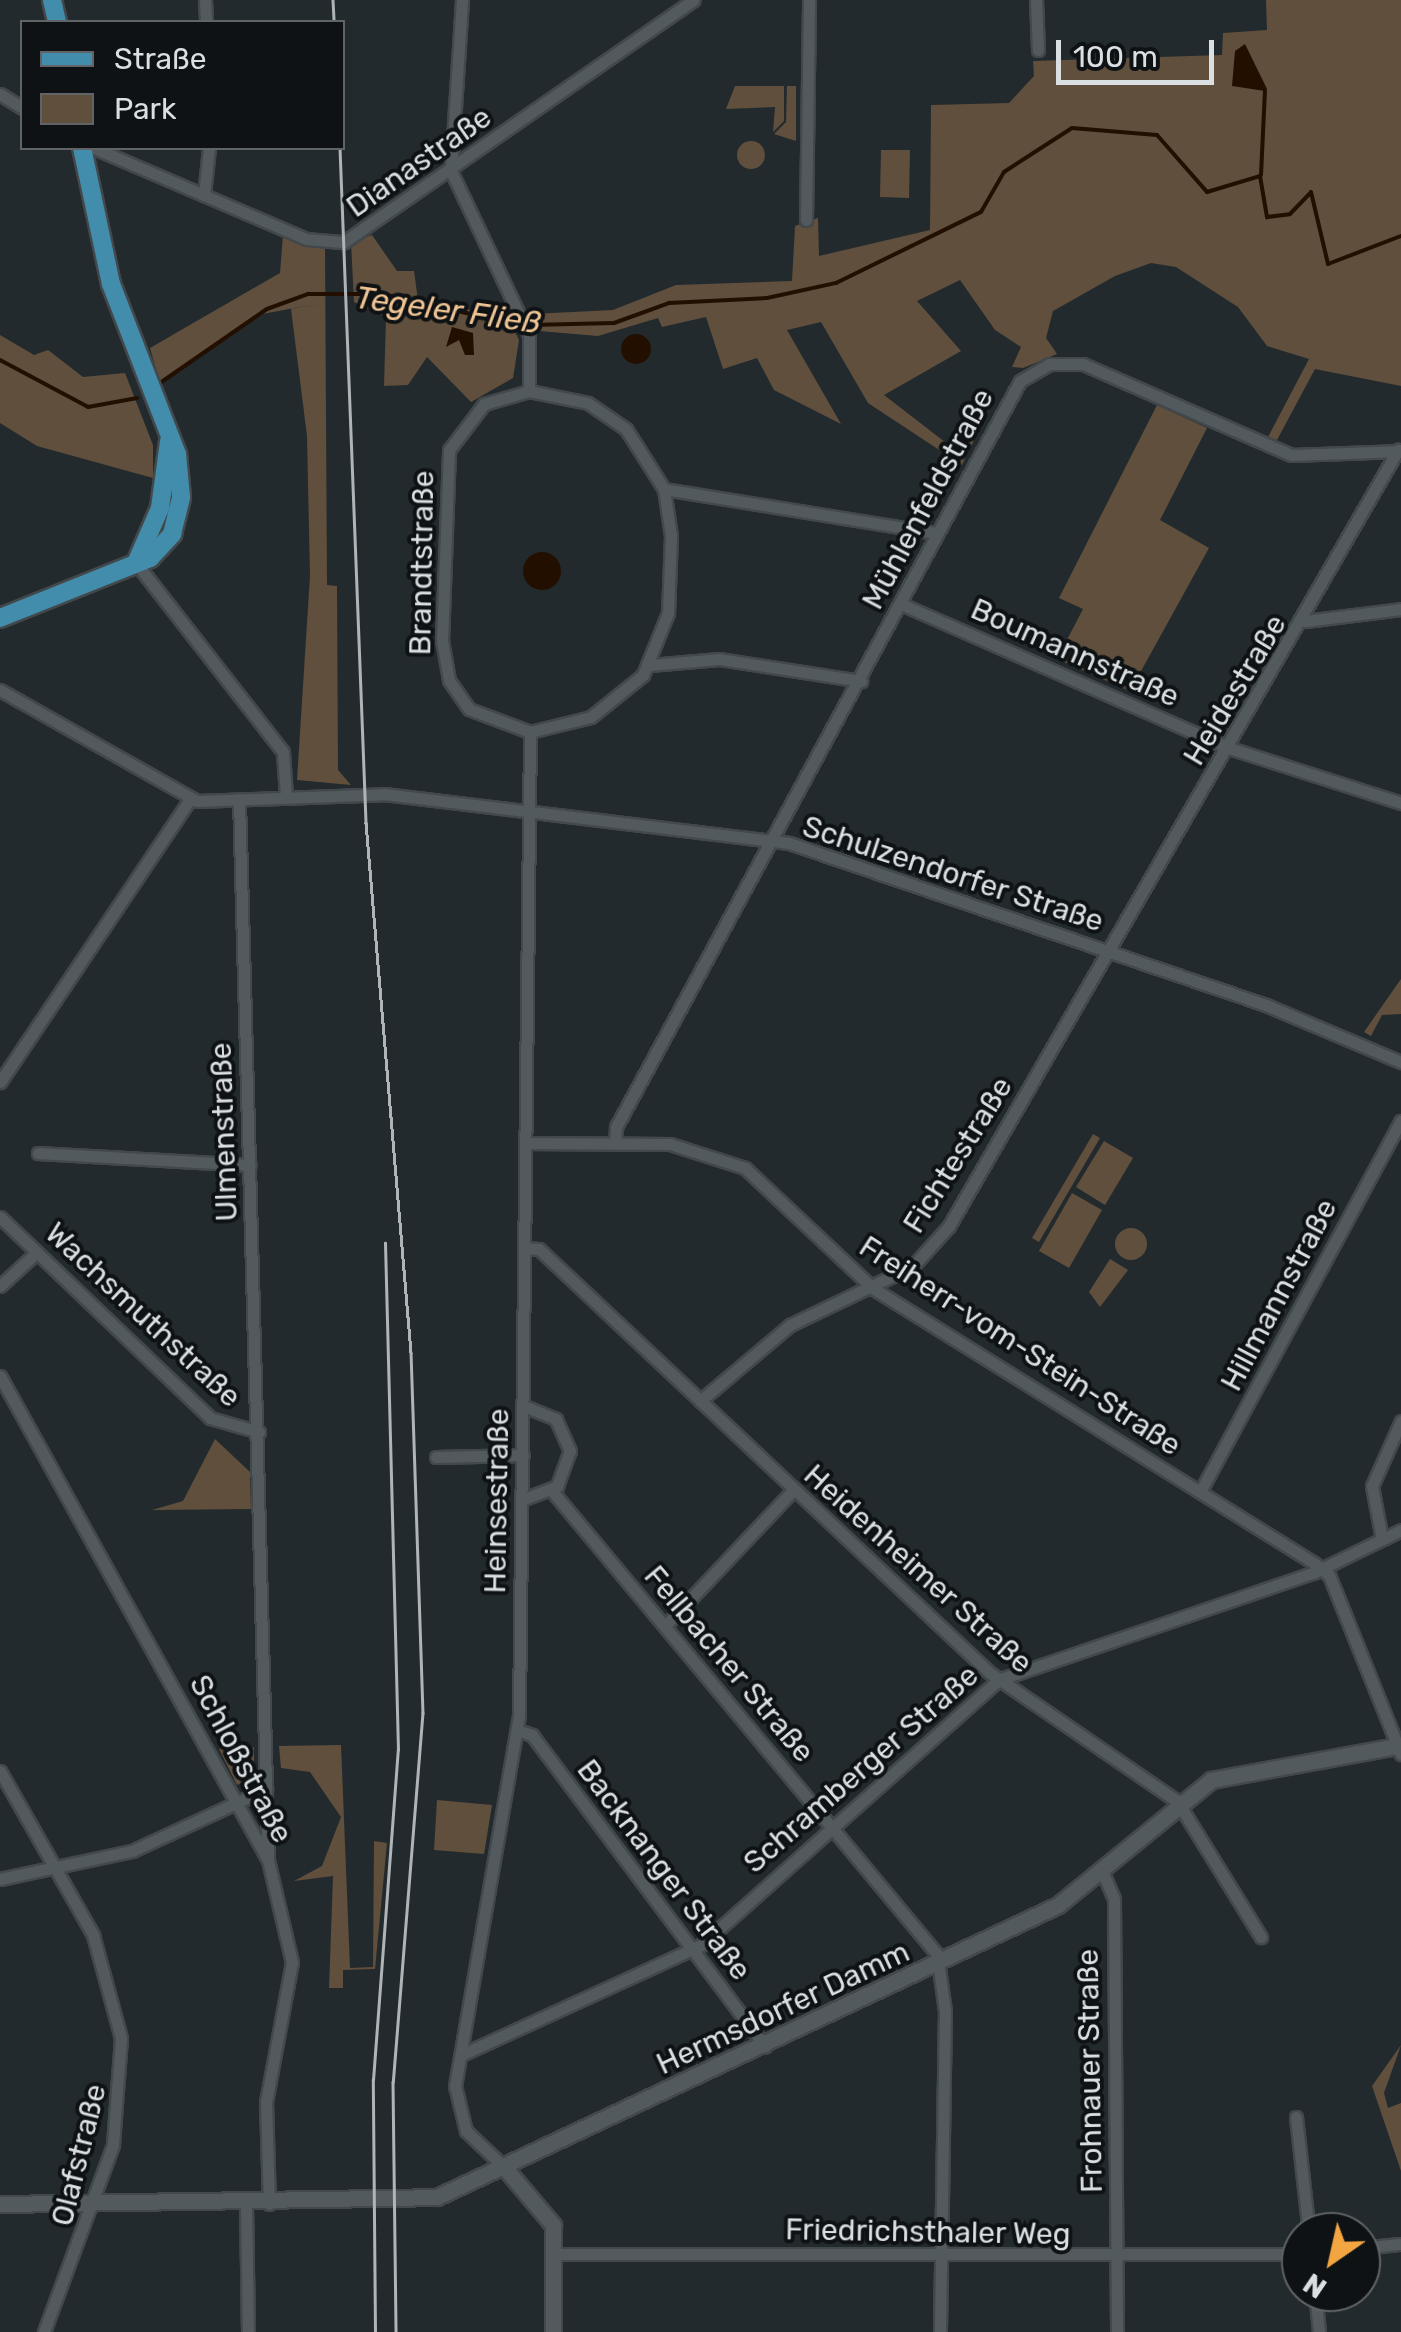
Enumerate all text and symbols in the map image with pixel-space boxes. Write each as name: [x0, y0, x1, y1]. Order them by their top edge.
legend: [20, 20, 345, 150]
scale bar: [1061, 20, 1218, 82]
text: 100 m: [1073, 39, 1158, 75]
text: Straße: [114, 41, 207, 77]
text: Park: [114, 91, 176, 127]
street label: Dianastraße: [340, 99, 498, 225]
water label: Tegeler Fließ: [353, 278, 543, 342]
street label: Mühlenfeldstraße: [855, 383, 1001, 615]
street label: Brandtstraße: [402, 470, 442, 656]
street label: Boumannstraße: [965, 591, 1185, 715]
street label: Heidestraße: [1176, 608, 1294, 772]
street label: Schulzendorfer Straße: [798, 808, 1108, 940]
street label: Ulmenstraße: [203, 1042, 245, 1222]
street label: Fichtestraße: [896, 1070, 1020, 1240]
street label: Hillmannstraße: [1213, 1193, 1345, 1397]
street label: Wachsmuthstraße: [38, 1215, 248, 1415]
street label: Freiherr-vom-Stein-Straße: [853, 1229, 1187, 1463]
street label: Heinsestraße: [477, 1408, 517, 1594]
street label: Heidenheimer Straße: [796, 1457, 1040, 1681]
street label: Fellbacher Straße: [636, 1558, 822, 1770]
street label: Schramberger Straße: [736, 1657, 986, 1881]
street label: Schloßstraße: [182, 1669, 300, 1849]
street label: Backnanger Straße: [569, 1752, 759, 1988]
street label: Hermsdorfer Damm: [651, 1933, 915, 2083]
street label: Frohnauer Straße: [1070, 1948, 1110, 2194]
street label: Olafstraße: [44, 2080, 114, 2230]
street label: Friedrichsthaler Weg: [784, 2212, 1072, 2252]
north arrow: [1281, 2212, 1381, 2312]
text: N: [1297, 2266, 1333, 2305]

